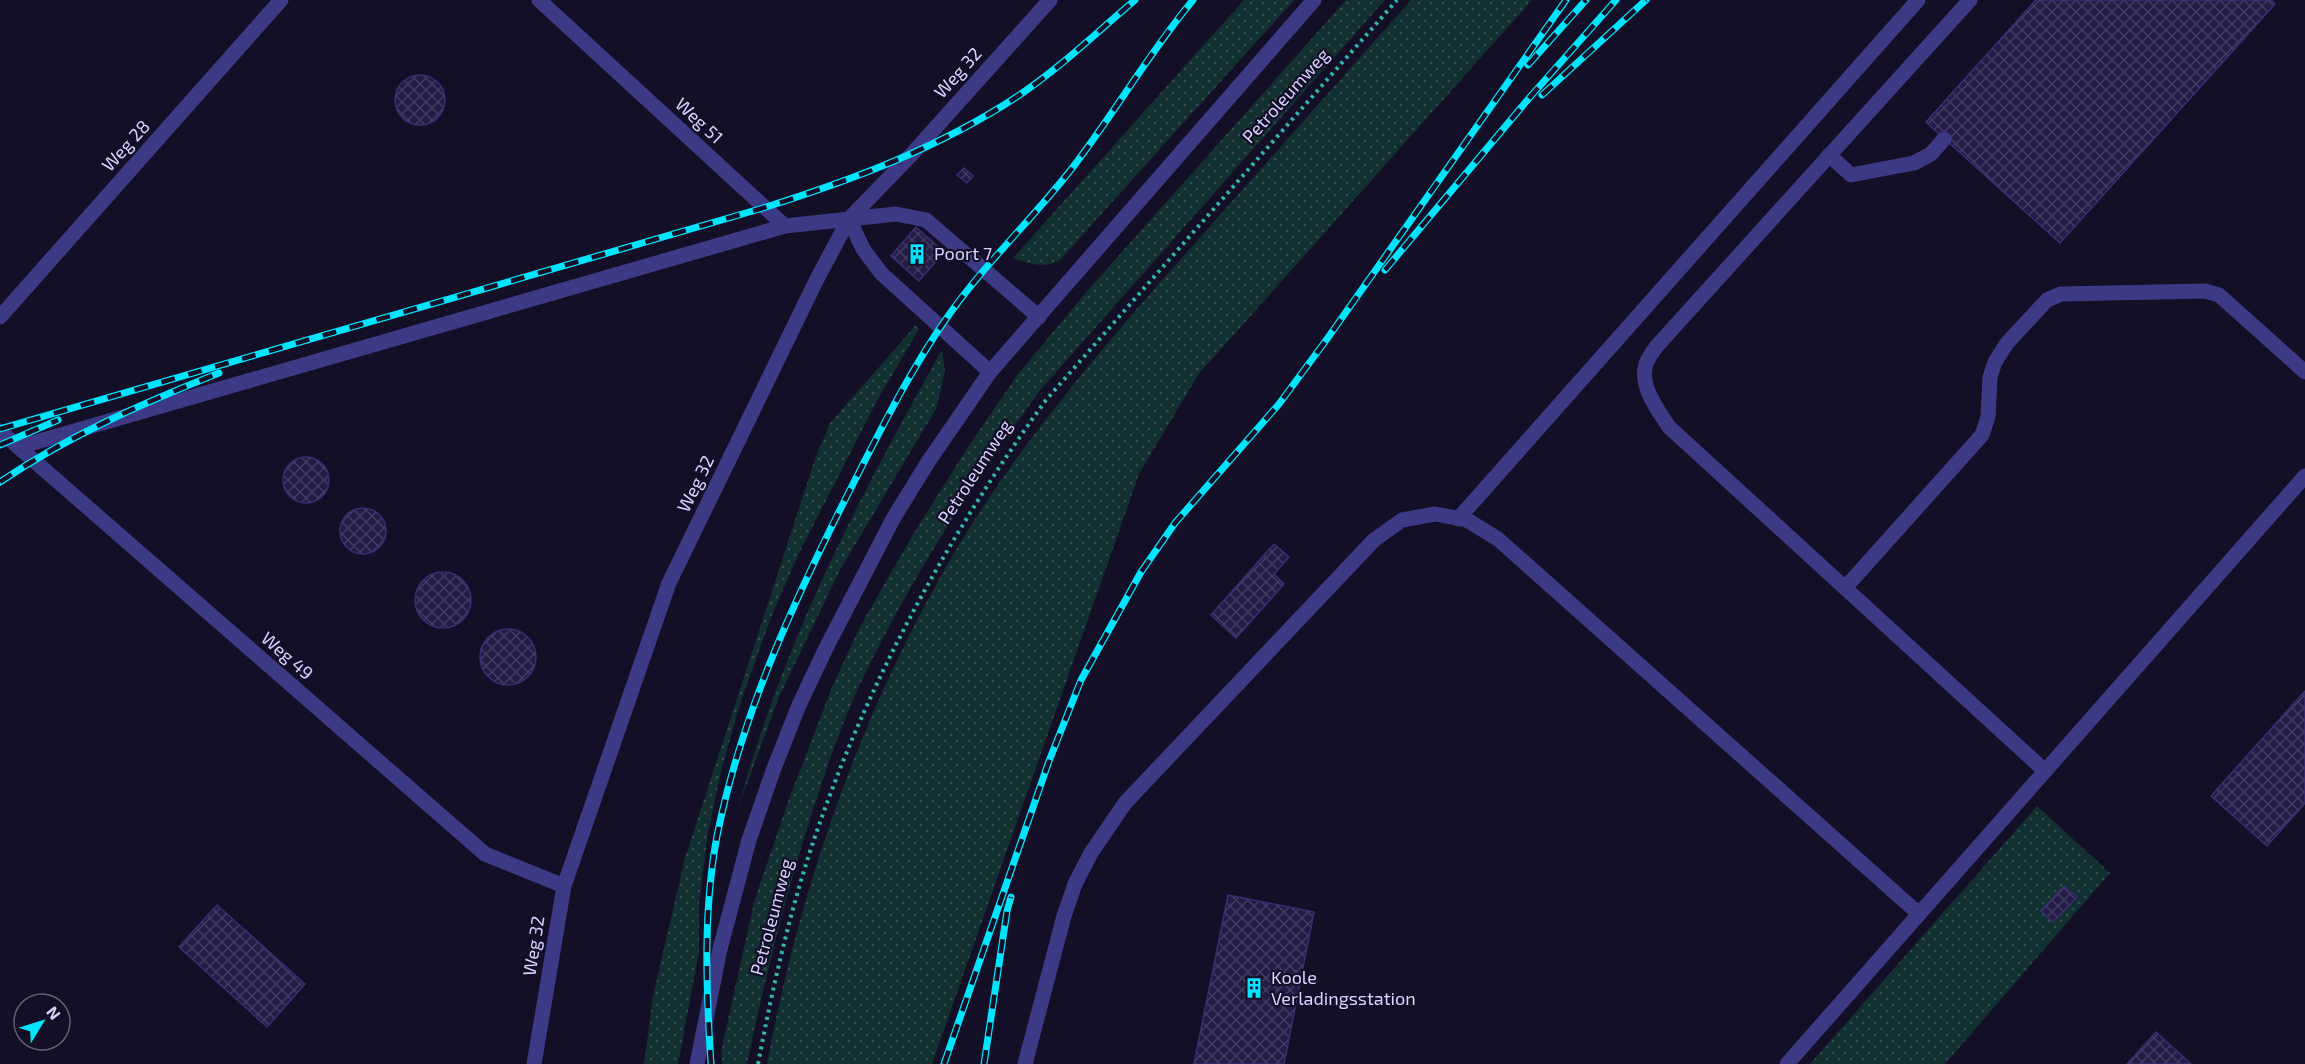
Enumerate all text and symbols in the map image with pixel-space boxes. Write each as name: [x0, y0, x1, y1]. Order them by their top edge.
street label: Weg 32: [929, 42, 986, 102]
street label: Petroleumweg: [1237, 43, 1334, 147]
street label: Weg 51: [671, 93, 728, 148]
street label: Weg 28: [97, 115, 154, 176]
building icon: Poort 7: [905, 242, 929, 266]
place label: Poort 7: [934, 242, 992, 264]
street label: Petroleumweg: [932, 415, 1016, 528]
street label: Weg 32: [672, 452, 718, 516]
street label: Weg 49: [257, 627, 318, 684]
street label: Petroleumweg: [745, 856, 797, 977]
street label: Weg 32: [517, 914, 549, 977]
place label: Koole Verladingsstation: [1271, 966, 1416, 1009]
building icon: Koole Verladingsstation: [1242, 976, 1266, 1000]
north arrow: [12, 992, 72, 1052]
text: N: [43, 1002, 65, 1023]

